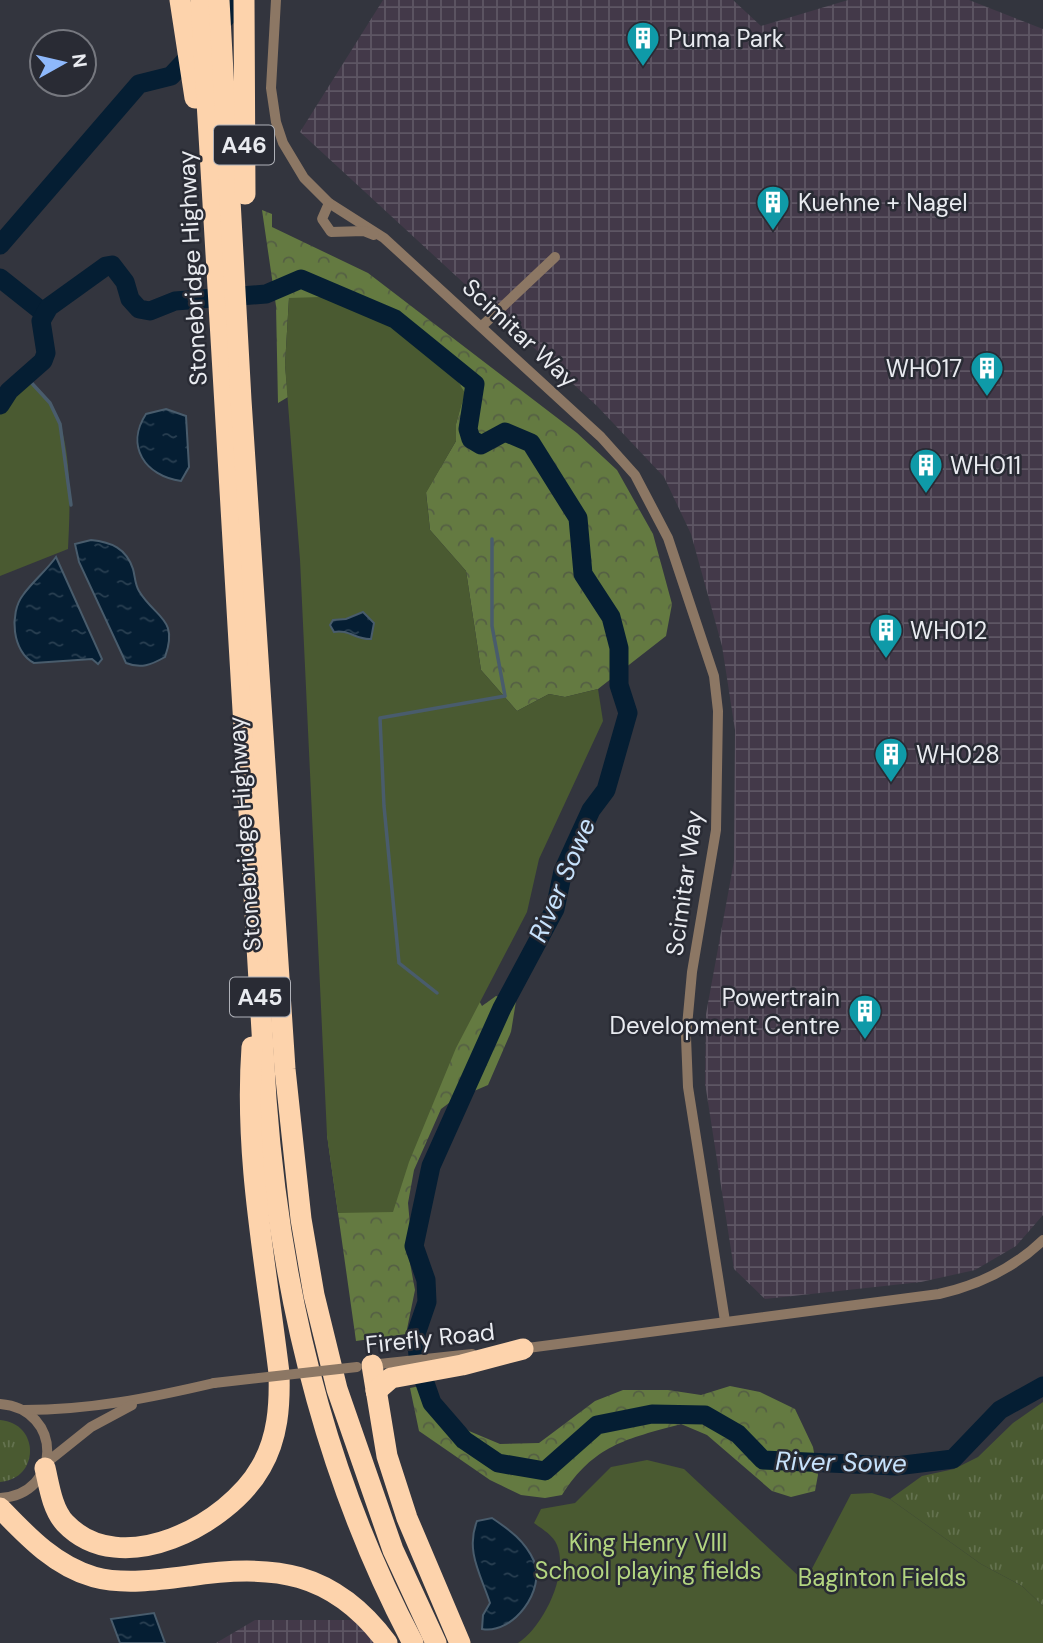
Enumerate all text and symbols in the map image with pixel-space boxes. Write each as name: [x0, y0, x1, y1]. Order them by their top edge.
building icon: Puma Park: [624, 19, 662, 68]
place label: Puma Park: [668, 23, 784, 54]
north arrow: [28, 28, 98, 98]
text: N: [66, 52, 93, 69]
road number: A46: [214, 126, 274, 164]
street label: Stonebridge Highway: [170, 150, 214, 386]
building icon: Kuehne + Nagel: [754, 183, 792, 232]
place label: Kuehne + Nagel: [798, 187, 968, 218]
street label: Scimitar Way: [456, 272, 584, 394]
building icon: WH017: [968, 349, 1006, 398]
place label: WH017: [886, 353, 962, 384]
building icon: WH011: [907, 446, 945, 495]
place label: WH011: [950, 450, 1021, 481]
building icon: WH012: [867, 611, 905, 660]
place label: WH012: [910, 615, 987, 646]
street label: Stonebridge Highway: [220, 715, 268, 953]
building icon: WH028: [872, 735, 910, 784]
place label: WH028: [916, 739, 1000, 770]
street label: Scimitar Way: [658, 808, 710, 958]
water label: River Sowe: [521, 813, 603, 947]
road number: A45: [230, 978, 290, 1016]
place label: Powertrain Development Centre: [609, 982, 840, 1041]
building icon: Powertrain Development Centre: [846, 992, 884, 1041]
street label: Firefly Road: [364, 1316, 496, 1360]
water label: River Sowe: [775, 1444, 907, 1480]
park label: King Henry VIII School playing fields: [535, 1527, 761, 1586]
park label: Baginton Fields: [798, 1562, 966, 1593]

